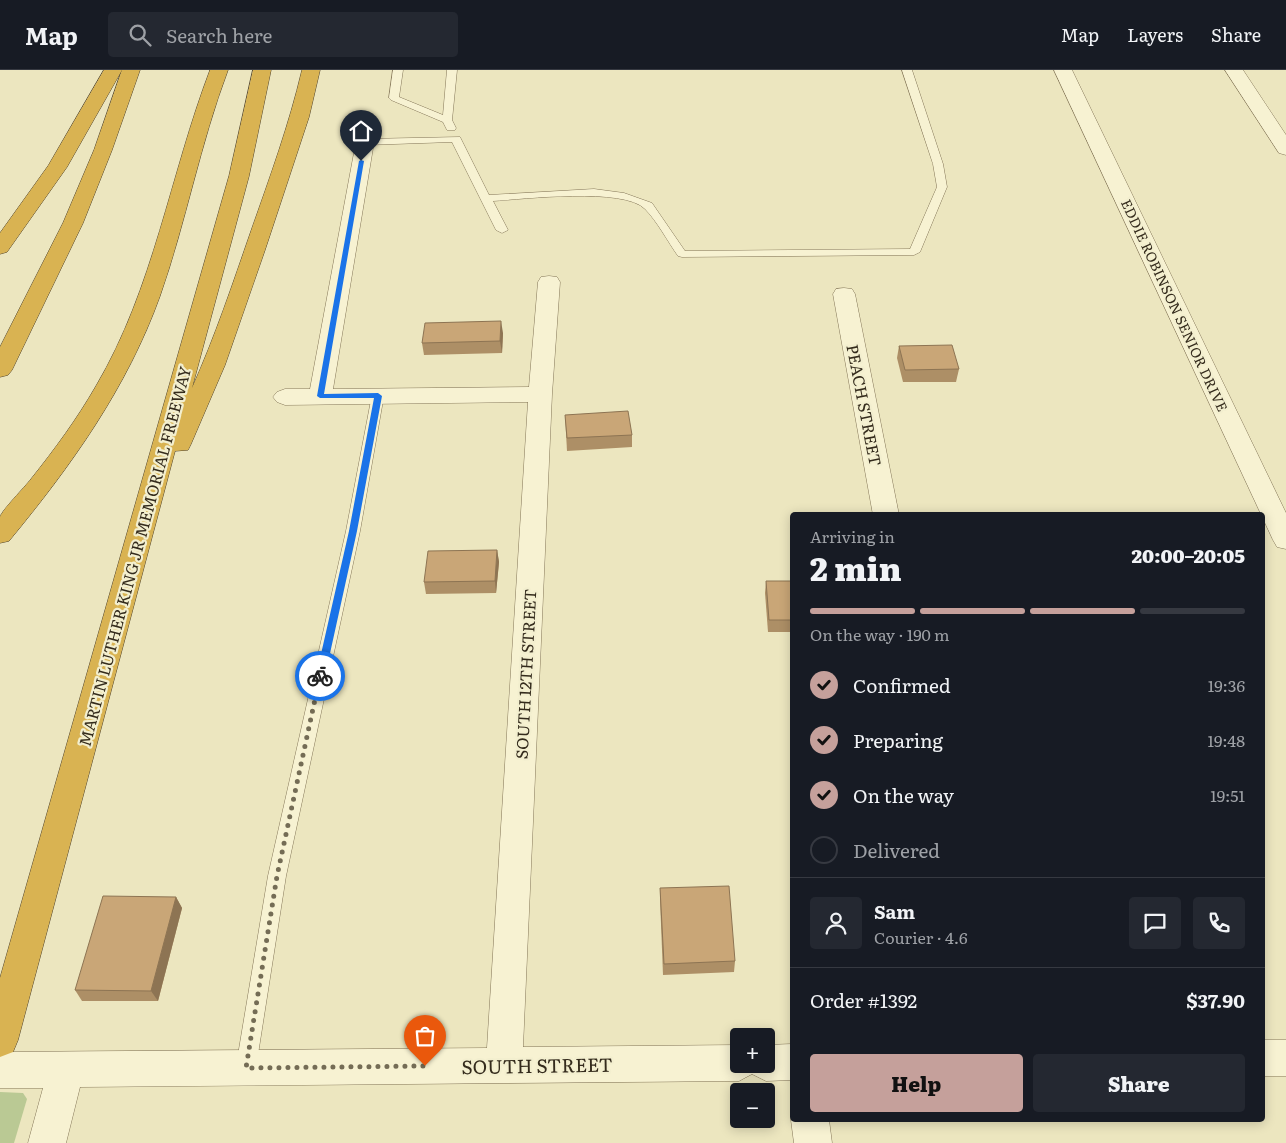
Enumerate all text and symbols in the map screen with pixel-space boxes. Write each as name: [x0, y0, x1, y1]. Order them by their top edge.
search box: [108, 12, 458, 57]
text: Map: [25, 17, 78, 52]
icon: search: [126, 21, 154, 49]
text: Search here: [166, 21, 272, 49]
text: Map: [1061, 21, 1099, 48]
text: Layers: [1127, 21, 1183, 48]
text: Share: [1211, 21, 1261, 48]
pin: [340, 110, 382, 161]
icon: home: [347, 117, 375, 145]
street label: EDDIE ROBINSON SENIOR DRIVE: [1117, 195, 1233, 415]
street label: PEACH STREET: [841, 342, 889, 468]
street label: MARTIN LUTHER KING JR MEMORIAL FREEWAY: [72, 363, 197, 749]
text: Arriving in: [810, 524, 895, 548]
text: 20:00–20:05: [1132, 541, 1245, 569]
text: 2 min: [810, 543, 902, 591]
street label: SOUTH 12TH STREET: [509, 588, 541, 760]
text: On the way · 190 m: [810, 622, 950, 646]
courier: [295, 651, 345, 701]
icon: bike: [306, 662, 334, 690]
icon: check: [810, 671, 838, 699]
text: Confirmed: [853, 671, 951, 699]
text: 19:36: [1208, 673, 1245, 697]
icon: check: [810, 726, 838, 754]
text: Preparing: [853, 726, 943, 754]
text: 19:48: [1207, 728, 1245, 752]
icon: check: [810, 781, 838, 809]
text: On the way: [853, 781, 954, 809]
text: 19:51: [1210, 783, 1245, 807]
text: Delivered: [853, 836, 940, 864]
button: person: [810, 897, 862, 949]
text: Sam: [874, 897, 915, 925]
button: chat: [1129, 897, 1181, 949]
button: phone: [1193, 897, 1245, 949]
text: Courier · 4.6: [874, 925, 968, 949]
text: Order #1392: [810, 986, 917, 1014]
text: $37.90: [1186, 986, 1245, 1014]
pin: [404, 1015, 446, 1066]
icon: bag: [411, 1022, 439, 1050]
map controls: [730, 1028, 775, 1128]
button: +: [730, 1028, 775, 1073]
street label: SOUTH STREET: [461, 1050, 613, 1080]
button: Help: [810, 1054, 1023, 1112]
button: Share: [1033, 1054, 1245, 1112]
button: −: [730, 1083, 775, 1128]

